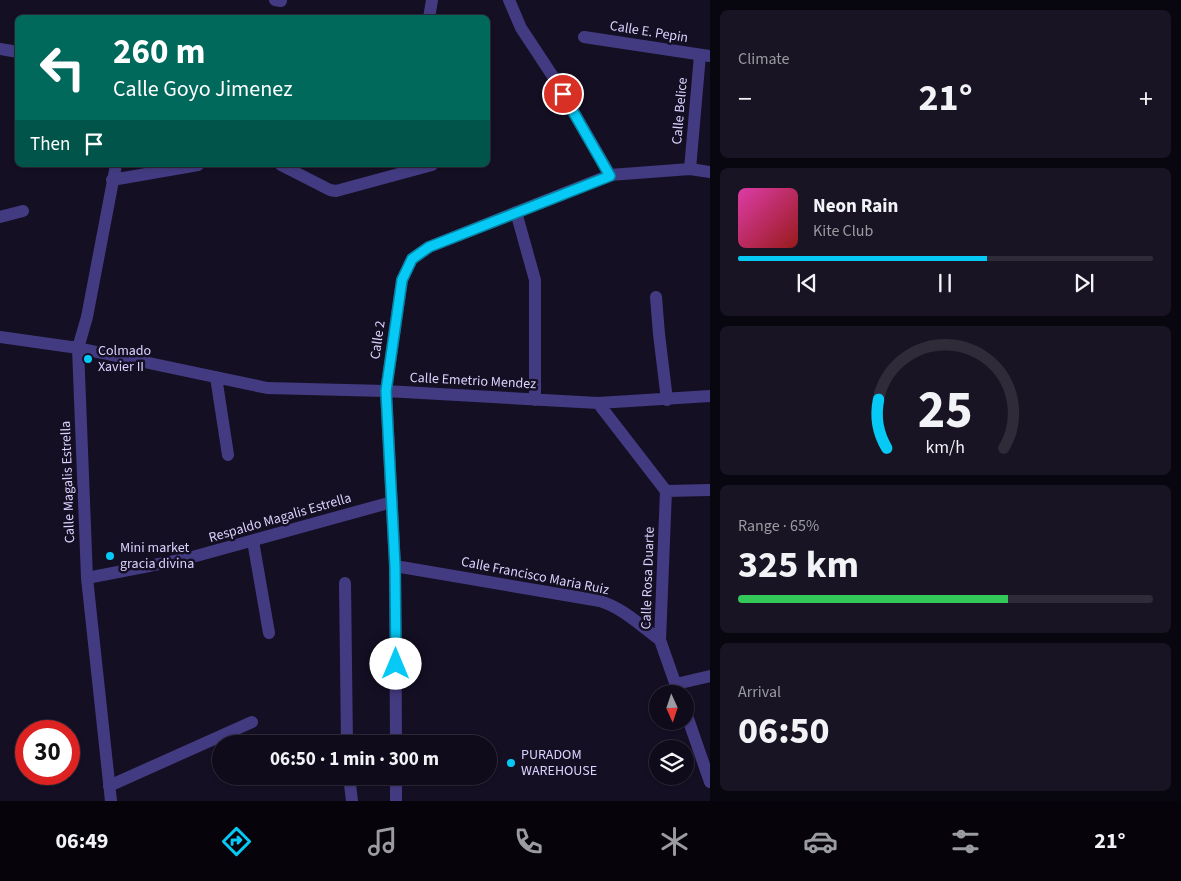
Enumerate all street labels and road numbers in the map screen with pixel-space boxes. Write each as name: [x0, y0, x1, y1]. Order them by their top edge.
street label: Calle E. Pepin: [608, 16, 690, 48]
street label: Calle Belice: [667, 77, 693, 145]
street label: Calle 2: [365, 319, 391, 361]
street label: Calle Emetrio Mendez: [409, 368, 537, 394]
street label: Calle Magalis Estrella: [56, 421, 80, 543]
street label: Respaldo Magalis Estrella: [206, 488, 354, 548]
street label: Calle Rosa Duarte: [636, 526, 660, 630]
street label: Calle Francisco Maria Ruiz: [459, 552, 611, 600]

